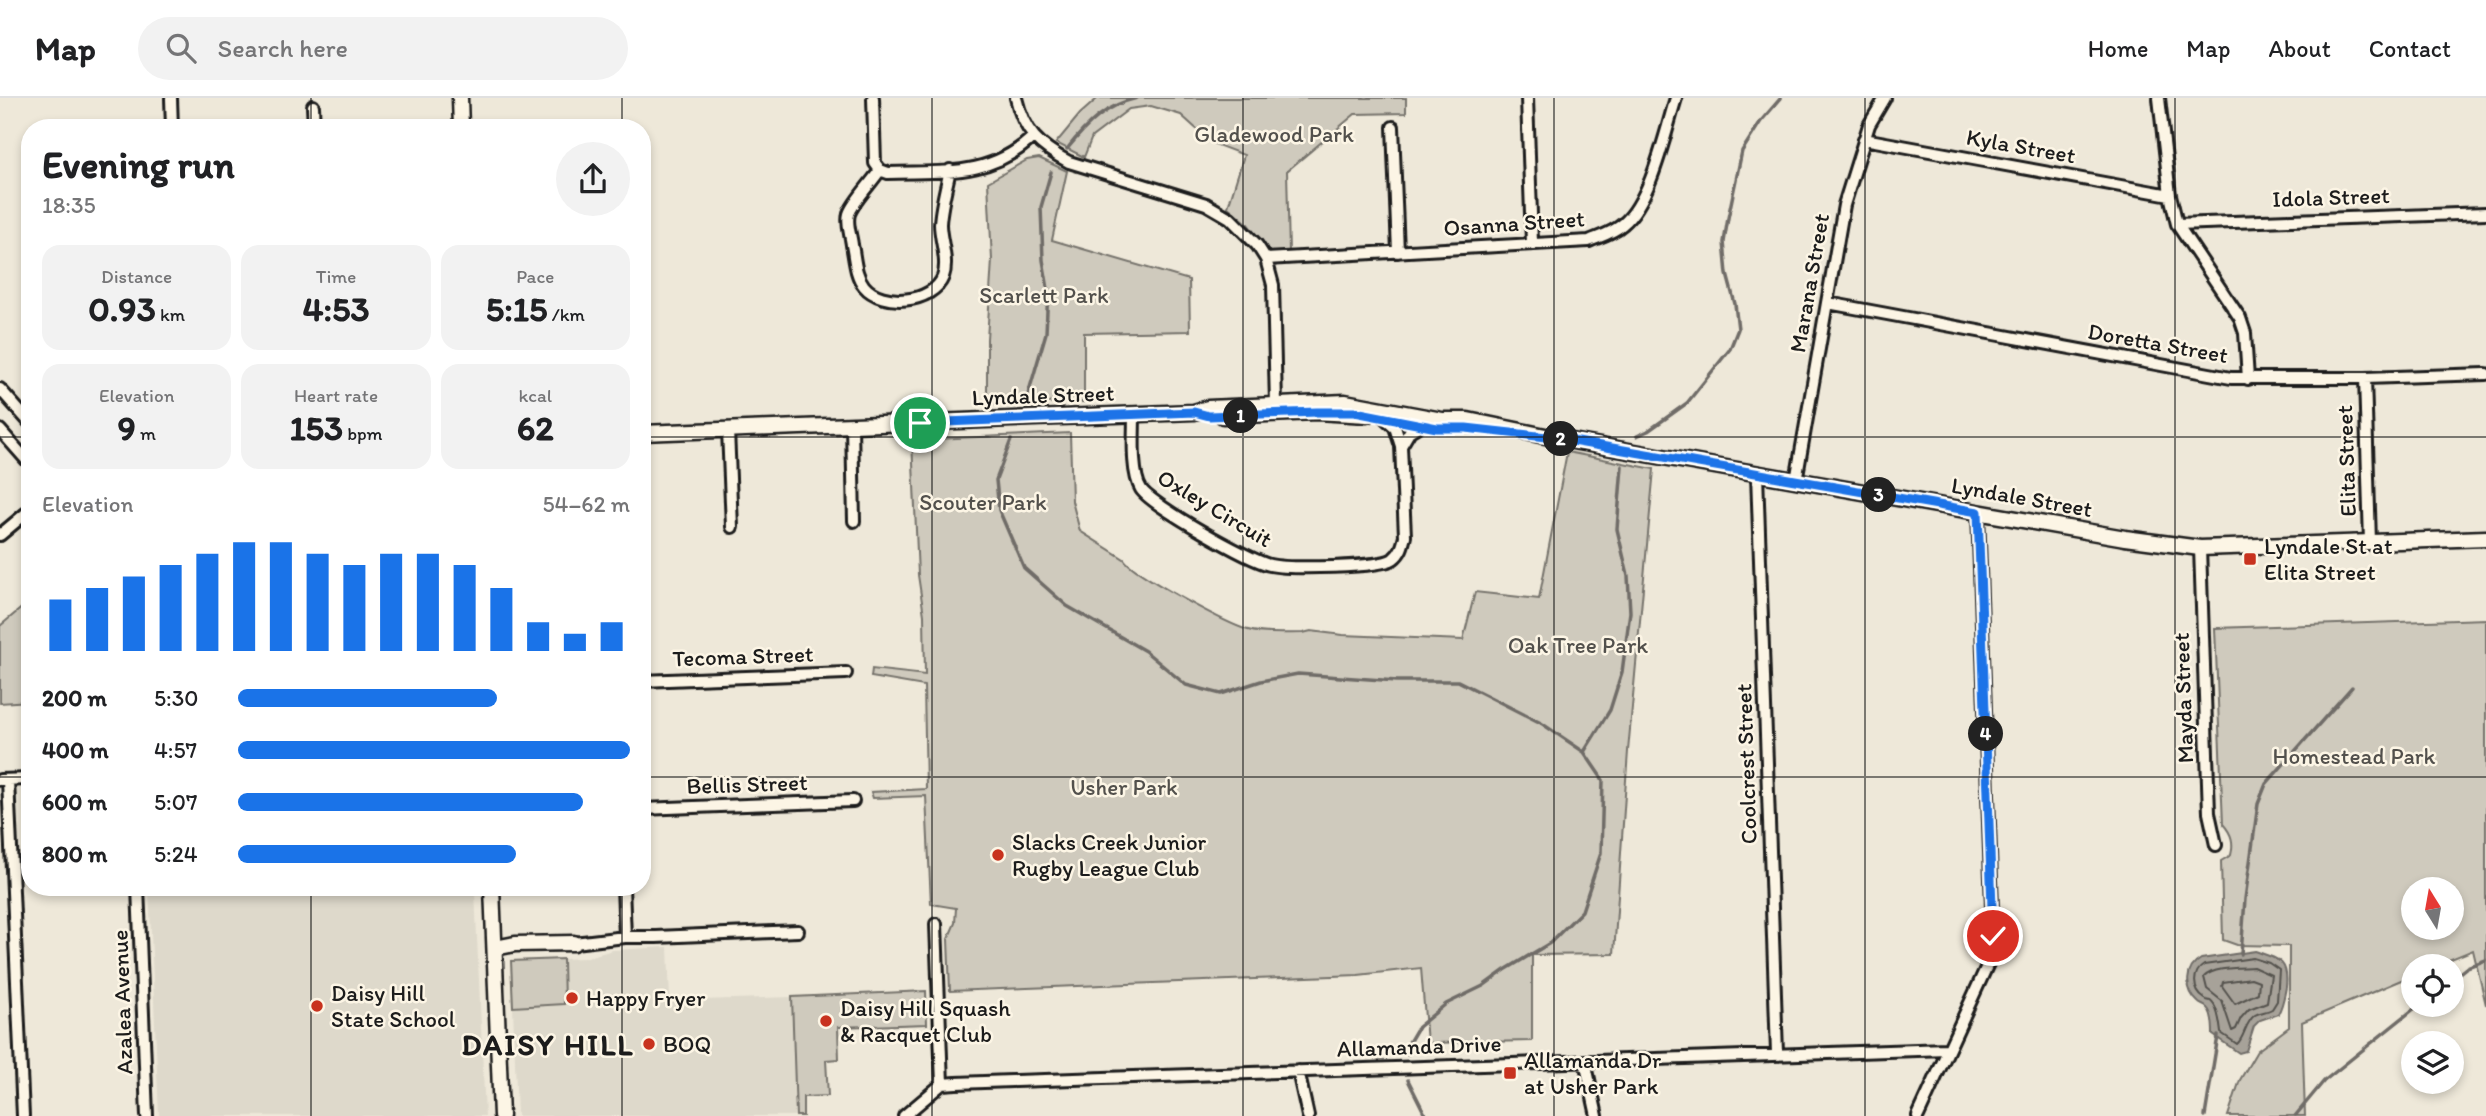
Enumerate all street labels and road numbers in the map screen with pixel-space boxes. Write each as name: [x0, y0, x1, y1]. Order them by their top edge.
street label: Kyla Street: [1964, 123, 2078, 169]
street label: Idola Street: [2272, 181, 2391, 213]
street label: Osanna Street: [1442, 204, 1586, 242]
street label: Marana Street: [1783, 211, 1835, 355]
street label: Doretta Street: [2086, 317, 2230, 369]
street label: Lyndale Street: [971, 379, 1115, 411]
street label: Elita Street: [2330, 404, 2362, 517]
street label: Oxley Circuit: [1153, 463, 1278, 553]
street label: Lyndale Street: [1949, 471, 2095, 523]
street label: Mayda Street: [2167, 632, 2199, 764]
street label: Tecoma Street: [672, 640, 814, 672]
street label: Coolcrest Street: [1729, 683, 1763, 845]
street label: Bellis Street: [686, 768, 808, 800]
street label: Azalea Avenue: [105, 929, 139, 1075]
street label: Allamanda Drive: [1336, 1029, 1502, 1063]

